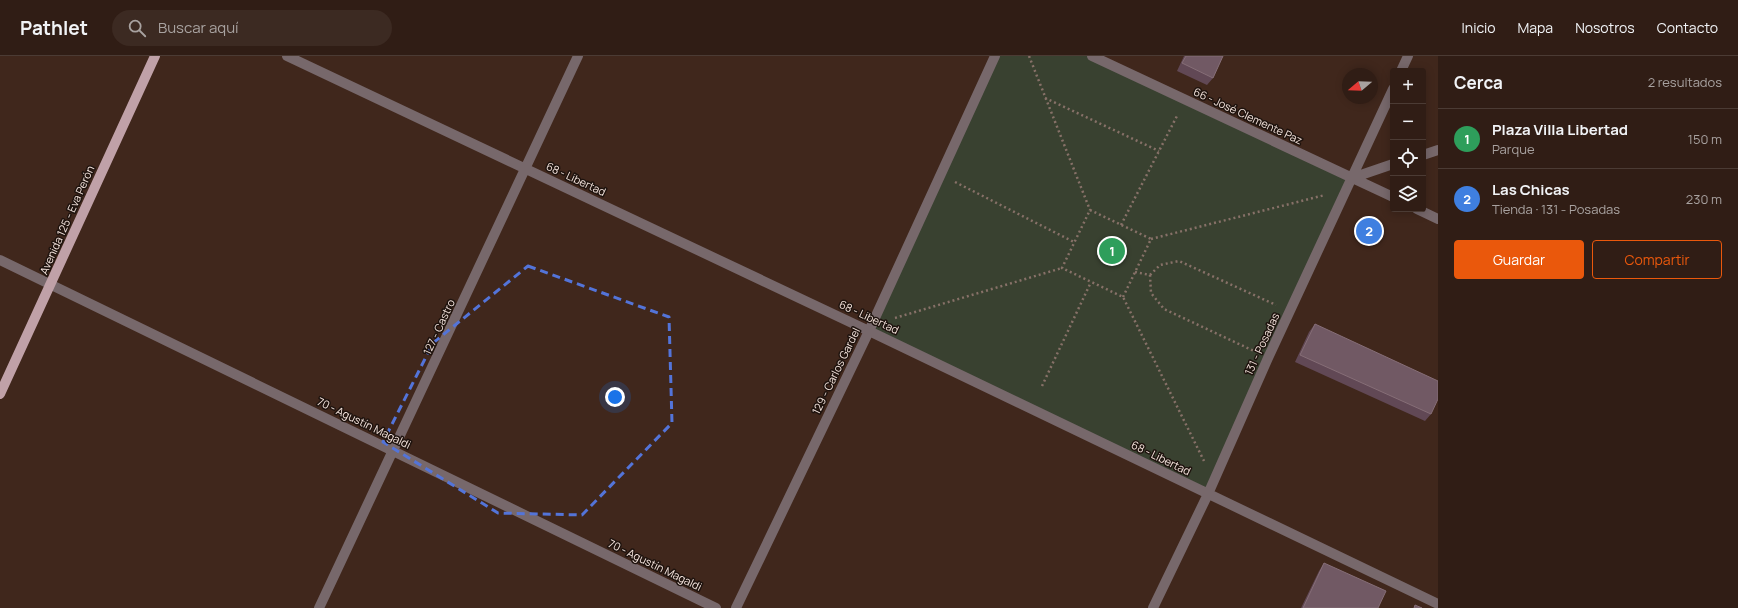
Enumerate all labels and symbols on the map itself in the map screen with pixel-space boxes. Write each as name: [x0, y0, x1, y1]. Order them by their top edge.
north arrow: [1342, 68, 1378, 104]
street label: 66 - José Clemente Paz: [1191, 84, 1305, 147]
street label: 68 - Libertad: [544, 158, 609, 199]
street label: Avenida 125 - Eva Perón: [36, 163, 97, 277]
pin: 2: [1356, 216, 1382, 246]
pin: 1: [1099, 236, 1125, 266]
street label: 127 - Castro: [419, 296, 458, 357]
street label: 68 - Libertad: [837, 296, 902, 337]
street label: 131 - Posadas: [1241, 310, 1283, 377]
street label: 129 - Carlos Gardel: [808, 325, 863, 417]
your location: [605, 387, 625, 407]
street label: 70 - Agustín Magaldi: [315, 393, 414, 452]
street label: 68 - Libertad: [1129, 437, 1193, 478]
street label: 70 - Agustín Magaldi: [606, 535, 705, 594]

